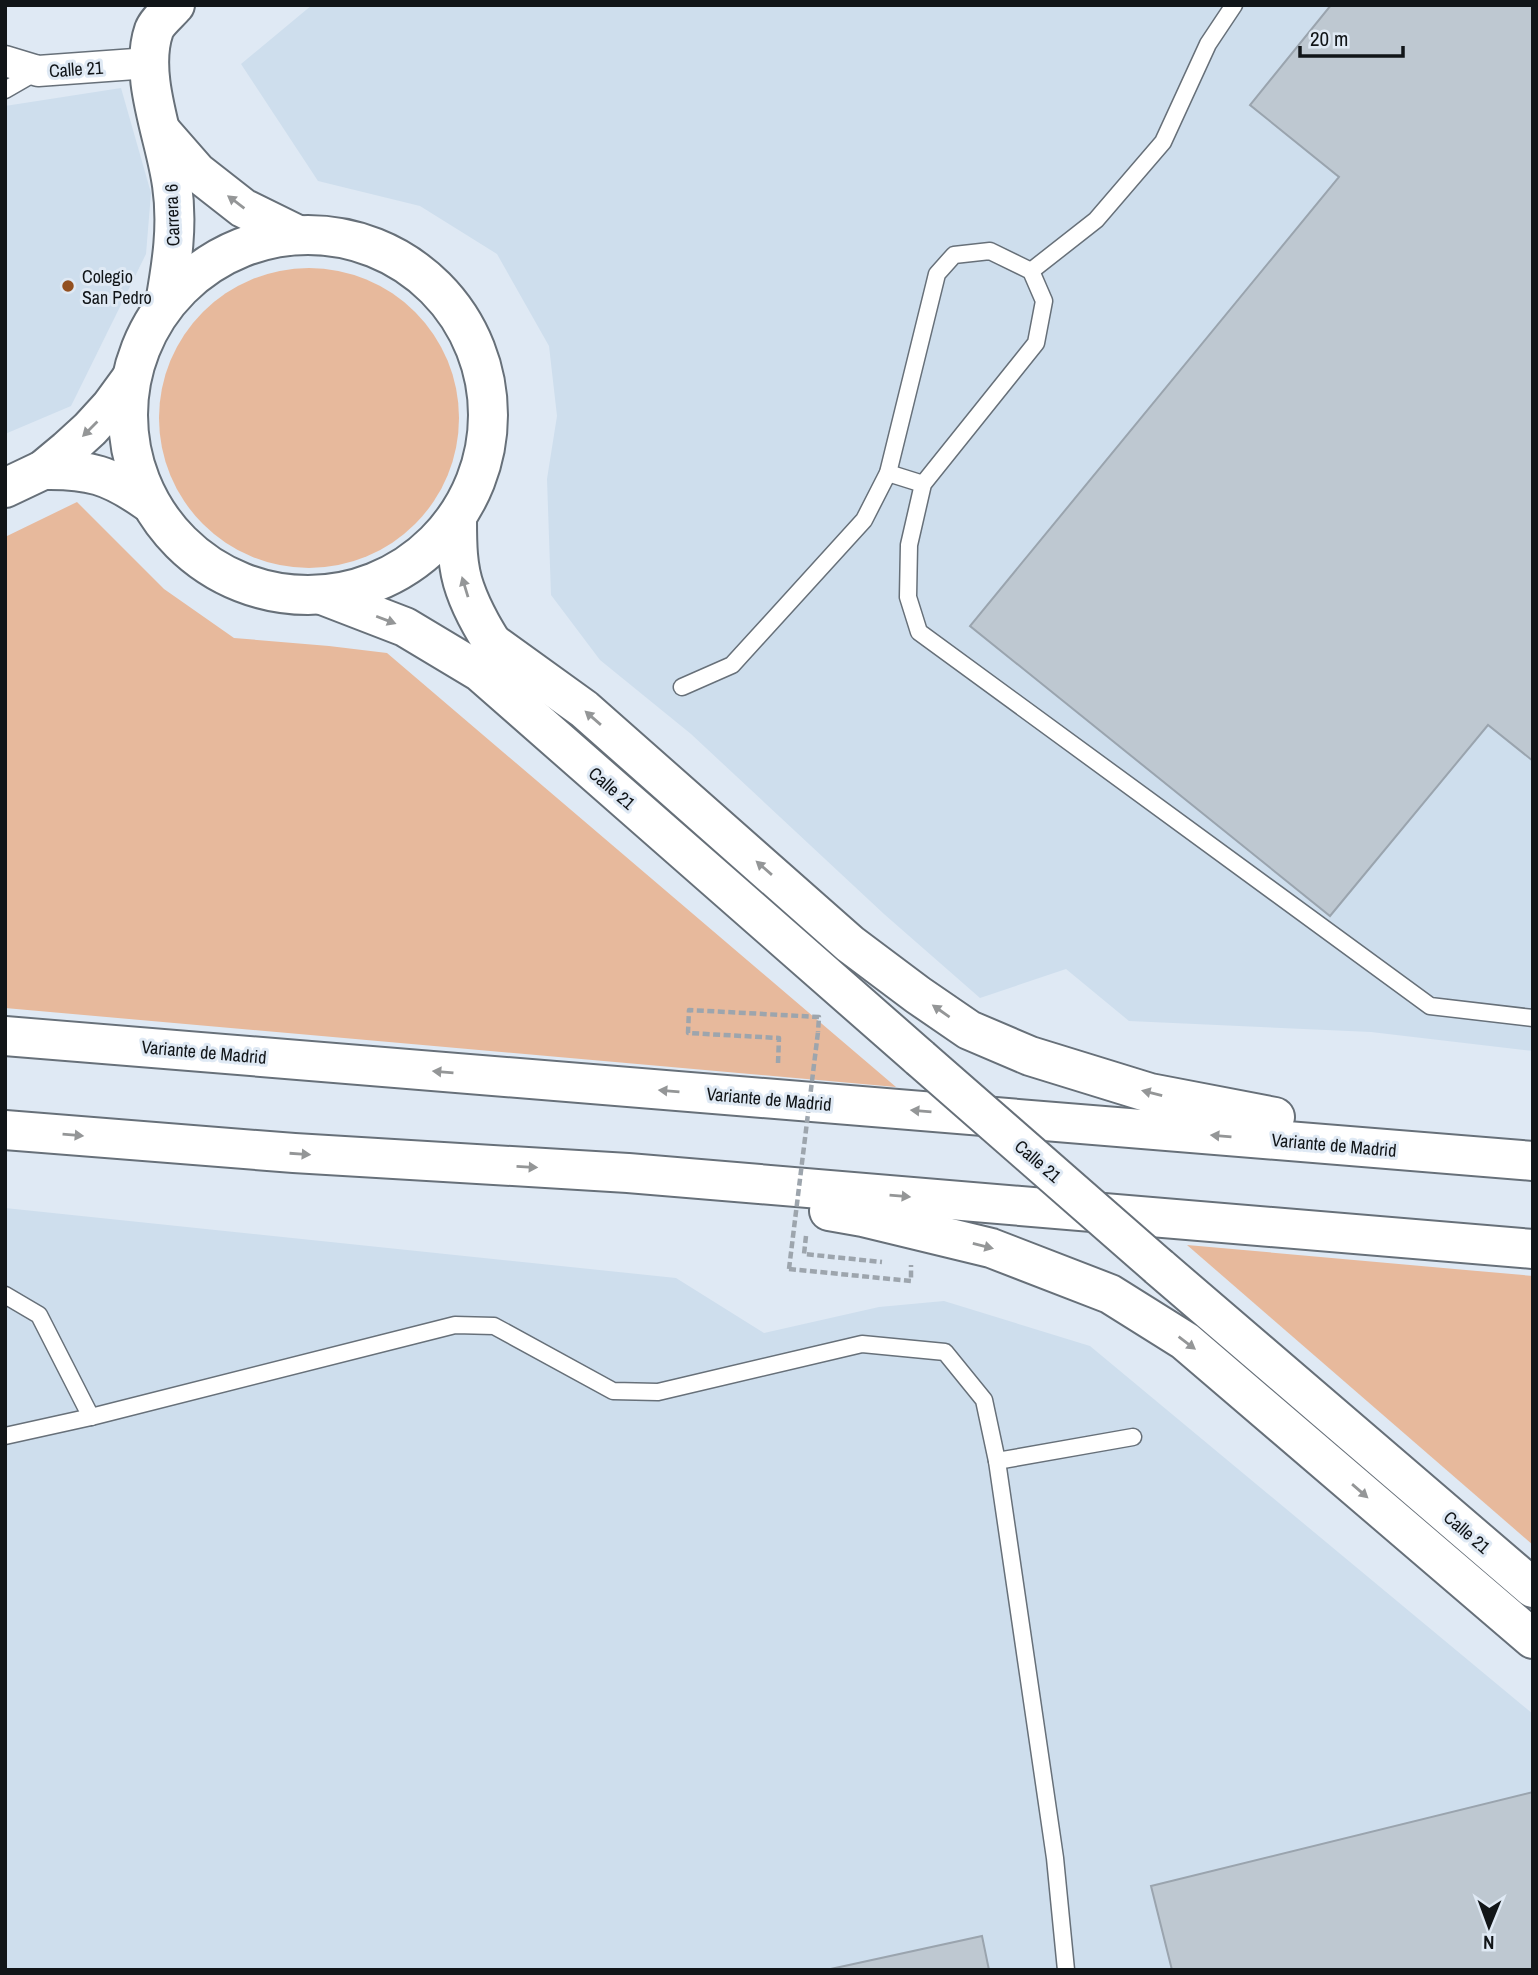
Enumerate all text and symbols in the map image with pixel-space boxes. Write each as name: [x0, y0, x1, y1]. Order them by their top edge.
scale bar: [1300, 14, 1403, 58]
text: 20 m: [1310, 24, 1348, 53]
street label: Calle 21: [48, 55, 105, 83]
street label: Carrera 6: [158, 183, 186, 247]
one-way arrow: [227, 195, 245, 209]
place label: Colegio San Pedro: [82, 264, 152, 310]
marker: Colegio San Pedro: [60, 278, 76, 294]
one-way arrow: [81, 420, 98, 437]
one-way arrow: [460, 577, 470, 598]
one-way arrow: [375, 614, 396, 625]
one-way arrow: [585, 711, 602, 726]
street label: Calle 21: [583, 761, 641, 816]
one-way arrow: [756, 861, 773, 876]
one-way arrow: [932, 1004, 950, 1018]
street label: Variante de Madrid: [141, 1034, 267, 1070]
one-way arrow: [431, 1066, 453, 1077]
street label: Variante de Madrid: [706, 1081, 832, 1117]
one-way arrow: [658, 1085, 680, 1096]
one-way arrow: [1141, 1087, 1163, 1098]
one-way arrow: [909, 1105, 931, 1116]
street label: Variante de Madrid: [1271, 1127, 1397, 1163]
one-way arrow: [62, 1130, 84, 1141]
one-way arrow: [1209, 1130, 1231, 1141]
street label: Calle 21: [1009, 1134, 1067, 1189]
one-way arrow: [289, 1149, 311, 1160]
one-way arrow: [516, 1162, 538, 1173]
one-way arrow: [890, 1191, 912, 1202]
one-way arrow: [972, 1241, 994, 1252]
one-way arrow: [1178, 1336, 1196, 1350]
one-way arrow: [1351, 1483, 1369, 1499]
street label: Calle 21: [1438, 1505, 1496, 1560]
north arrow: [1454, 1891, 1524, 1961]
text: N: [1483, 1930, 1495, 1956]

